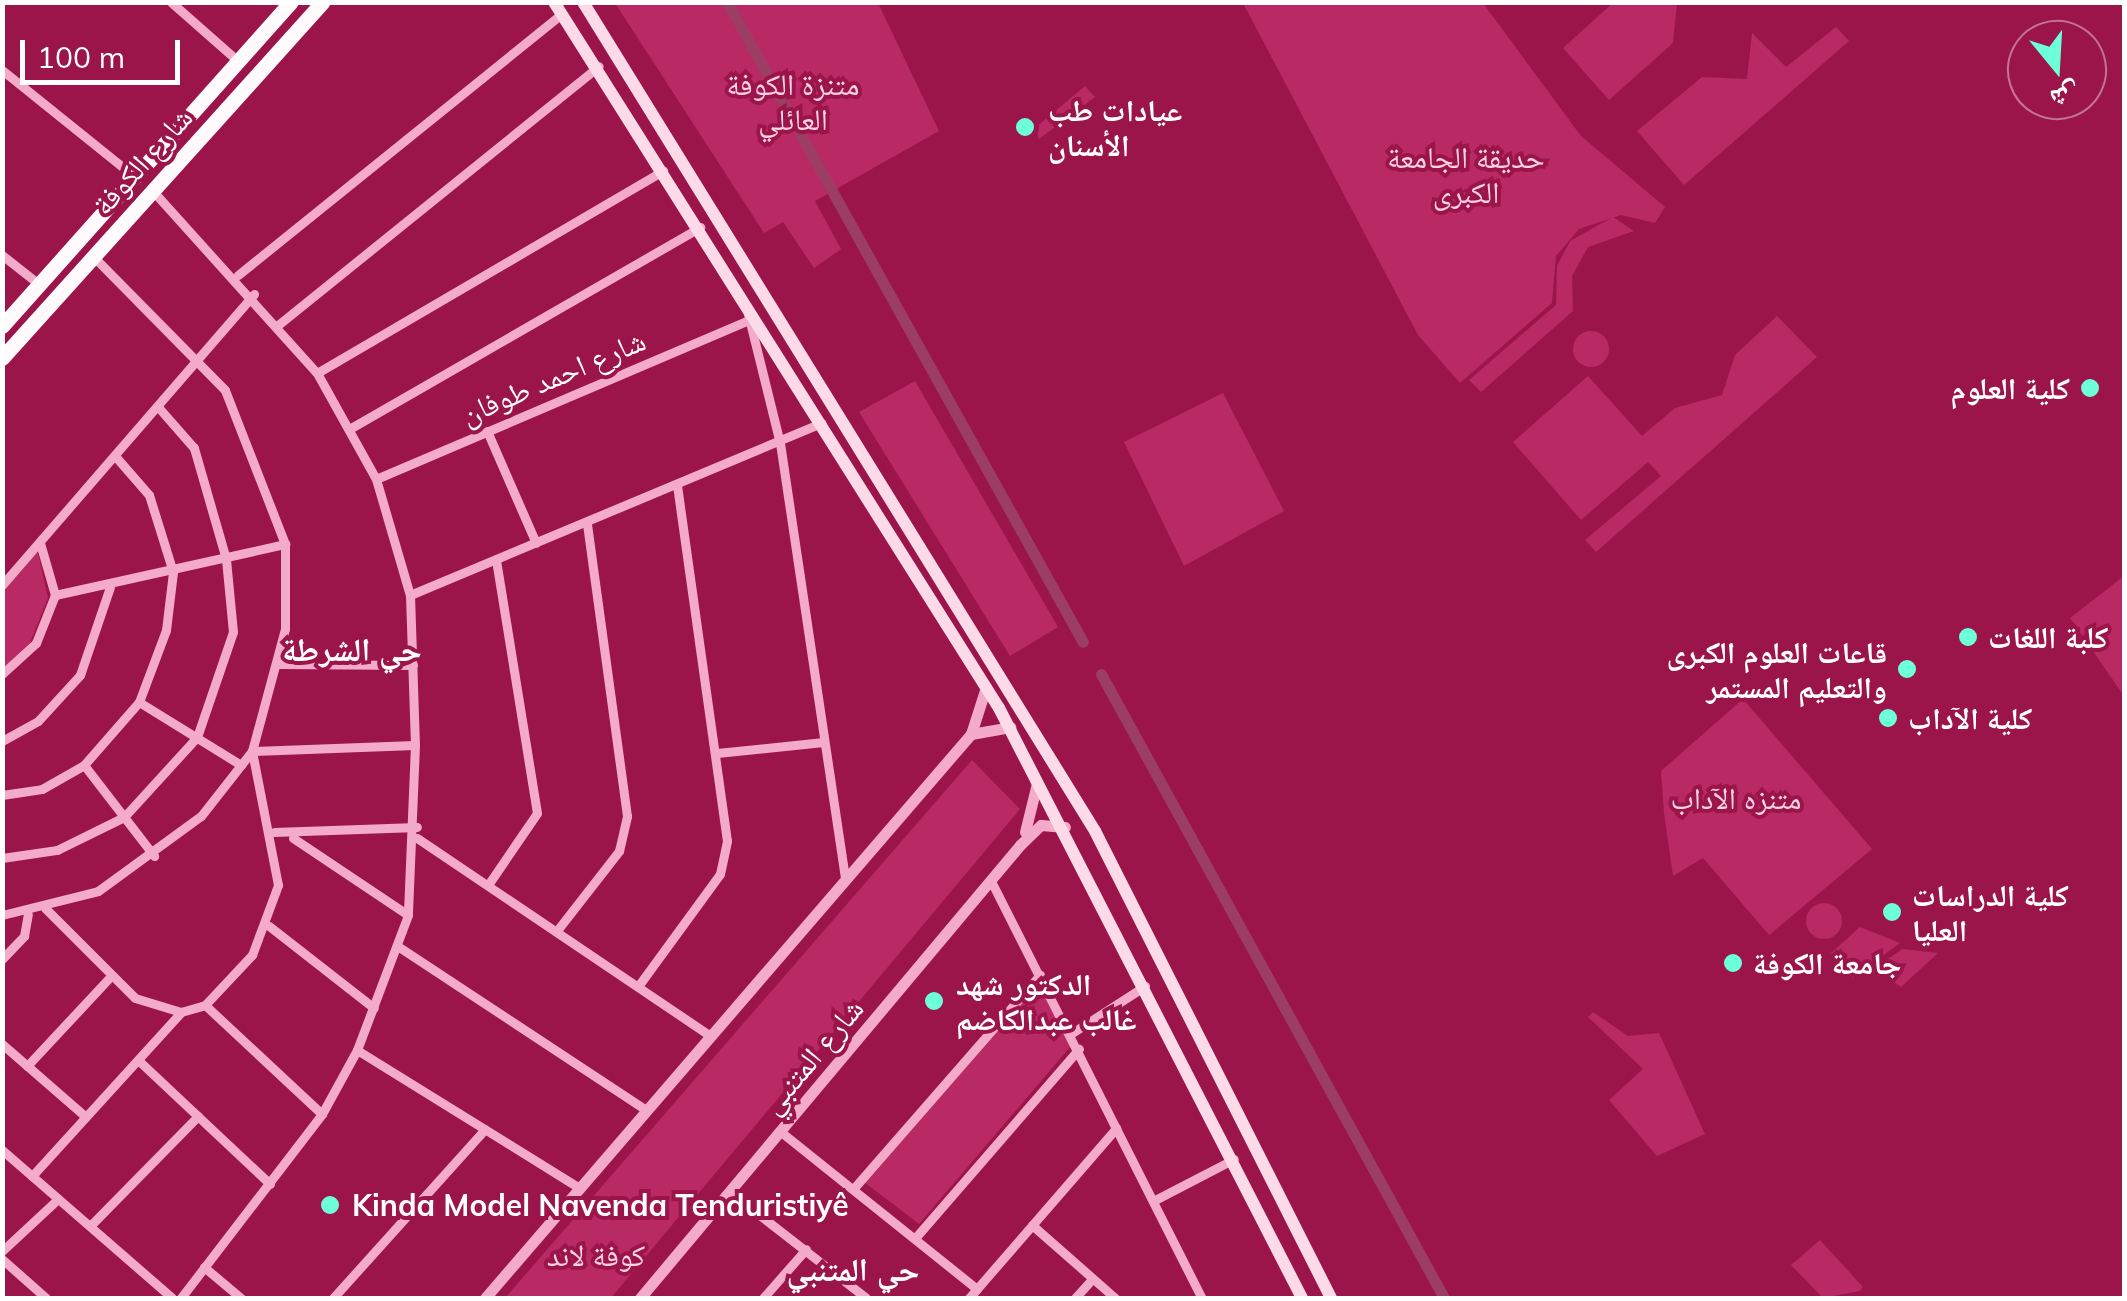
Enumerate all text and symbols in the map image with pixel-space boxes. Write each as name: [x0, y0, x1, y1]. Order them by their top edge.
scale bar: [25, 20, 185, 82]
north arrow: [2007, 20, 2107, 120]
text: 100 m: [37, 38, 125, 76]
park label: متنزة الكوفة العائلي: [727, 66, 859, 136]
text: ش: [2046, 76, 2085, 118]
place label: عيادات طب الأسنان: [1048, 92, 1182, 162]
street label: شارع الكوفة: [84, 100, 200, 222]
marker: عيادات طب الأسنان: [1012, 114, 1038, 140]
park label: حديقة الجامعة الكبرى: [1387, 139, 1545, 210]
street label: شارع احمد طوفان: [455, 322, 651, 432]
place label: كلية العلوم: [1951, 370, 2070, 406]
marker: كلية العلوم: [2079, 377, 2101, 399]
place label: كلبة اللغات: [1988, 619, 2108, 655]
marker: كلبة اللغات: [1957, 626, 1979, 648]
district label: حي الشرطة: [282, 630, 422, 668]
place label: قاعات العلوم الكبرى والتعليم المستمر: [1667, 634, 1887, 704]
marker: قاعات العلوم الكبرى والتعليم المستمر: [1896, 658, 1918, 680]
place label: كلية الآداب: [1908, 700, 2032, 736]
marker: كلية الآداب: [1877, 707, 1899, 729]
park label: متنزه الآداب: [1671, 780, 1801, 816]
place label: كلية الدراسات العليا: [1912, 877, 2069, 948]
marker: كلية الدراسات العليا: [1881, 901, 1903, 923]
place label: جامعة الكوفة: [1753, 945, 1901, 981]
marker: جامعة الكوفة: [1722, 952, 1744, 974]
place label: الدكتور شهد غالب عبدالكاضم: [956, 966, 1136, 1036]
marker: الدكتور شهد غالب عبدالكاضم: [921, 988, 947, 1014]
street label: شارع المتنبي: [753, 991, 871, 1121]
place label: Kinda Model Navenda Tenduristiyê: [352, 1187, 849, 1223]
marker: Kinda Model Navenda Tenduristiyê: [317, 1192, 343, 1218]
park label: كوفة لاند: [547, 1237, 645, 1273]
district label: حي المتنبي: [786, 1250, 920, 1288]

